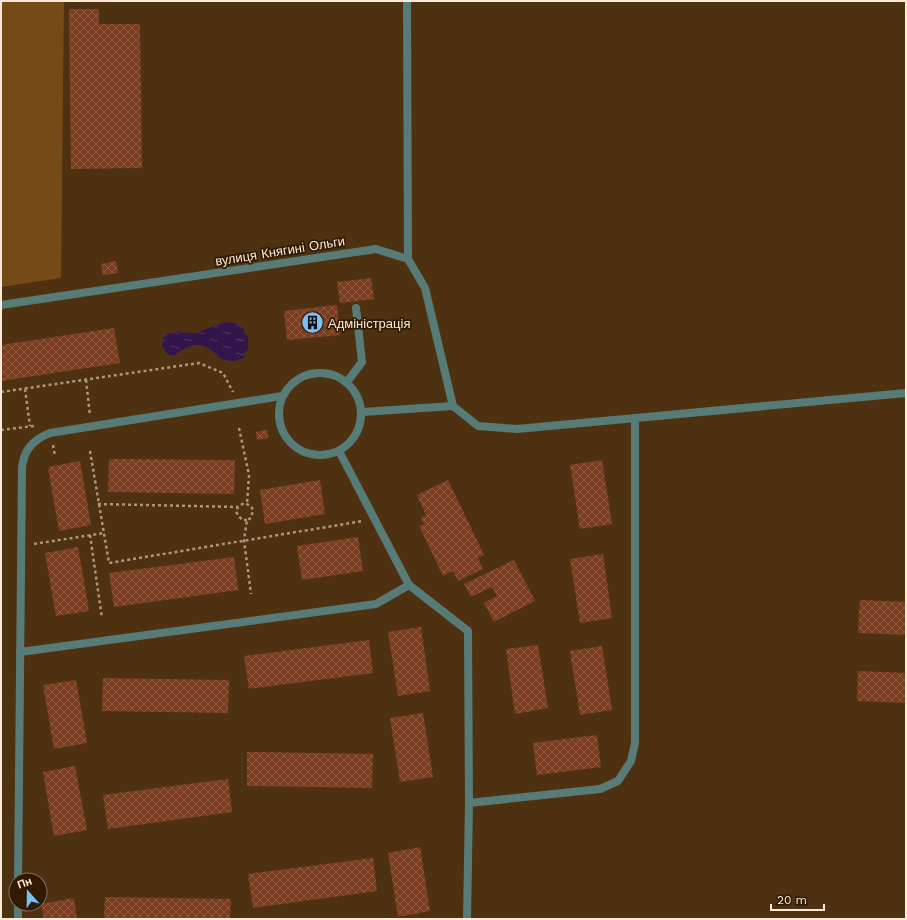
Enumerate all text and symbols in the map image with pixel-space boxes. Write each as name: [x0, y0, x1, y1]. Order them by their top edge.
street label: вулиця Княгині Ольги: [214, 233, 346, 269]
building icon: Адміністрація: [299, 310, 325, 336]
place label: Адміністрація: [328, 316, 410, 331]
north arrow: [8, 872, 48, 912]
text: Пн: [16, 874, 34, 892]
scale bar: [771, 886, 824, 912]
text: 20 m: [777, 893, 807, 907]

